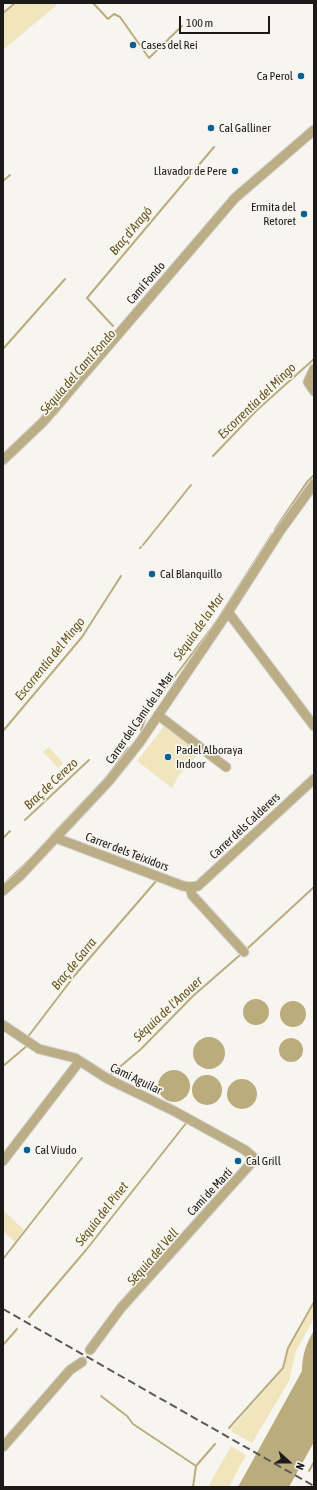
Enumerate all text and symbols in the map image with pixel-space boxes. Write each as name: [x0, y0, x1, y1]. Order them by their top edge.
scale bar: [181, 8, 272, 34]
text: 100 m: [186, 16, 213, 30]
place label: Cases del Rei: [141, 38, 198, 52]
marker: Cases del Rei: [128, 40, 138, 50]
place label: Ca Perol: [257, 69, 293, 83]
marker: Ca Perol: [296, 71, 306, 81]
place label: Cal Galliner: [219, 121, 271, 135]
marker: Cal Galliner: [206, 123, 216, 133]
place label: Llavador de Pere: [154, 164, 227, 178]
marker: Llavador de Pere: [230, 166, 240, 176]
place label: Ermita del Retoret: [251, 200, 296, 228]
water label: Braç d'Aragó: [106, 204, 156, 258]
marker: Ermita del Retoret: [299, 209, 309, 219]
street label: Camí Fondo: [124, 259, 168, 307]
water label: Séquia del Camí Fondo: [37, 326, 119, 418]
water label: Escorrentia del Mingo: [215, 360, 299, 442]
place label: Cal Blanquillo: [160, 567, 222, 581]
marker: Cal Blanquillo: [147, 569, 157, 579]
water label: Séquia de la Mar: [170, 591, 228, 663]
water label: Escorrentia del Mingo: [12, 614, 88, 704]
street label: Carrer del Camí de la Mar: [103, 669, 177, 767]
place label: Padel Alboraya Indoor: [176, 743, 243, 771]
marker: Padel Alboraya Indoor: [163, 752, 173, 762]
water label: Braç de Cerezo: [21, 755, 81, 813]
street label: Carrer dels Calderers: [207, 790, 283, 862]
street label: Carrer dels Teixidors: [83, 829, 171, 875]
water label: Braç de Garra: [48, 935, 100, 993]
water label: Séquia de l'Anouer: [130, 973, 206, 1045]
street label: Camí Aguilar: [108, 1060, 164, 1098]
place label: Cal Viudo: [35, 1143, 77, 1157]
marker: Cal Viudo: [22, 1145, 32, 1155]
place label: Cal Grill: [246, 1154, 281, 1168]
marker: Cal Grill: [233, 1156, 243, 1166]
street label: Camí de Martí: [184, 1165, 236, 1219]
water label: Séquia del Pinet: [72, 1179, 132, 1249]
water label: Séquia del Vell: [124, 1225, 182, 1289]
north arrow: [269, 1442, 309, 1482]
text: N: [293, 1461, 307, 1471]

